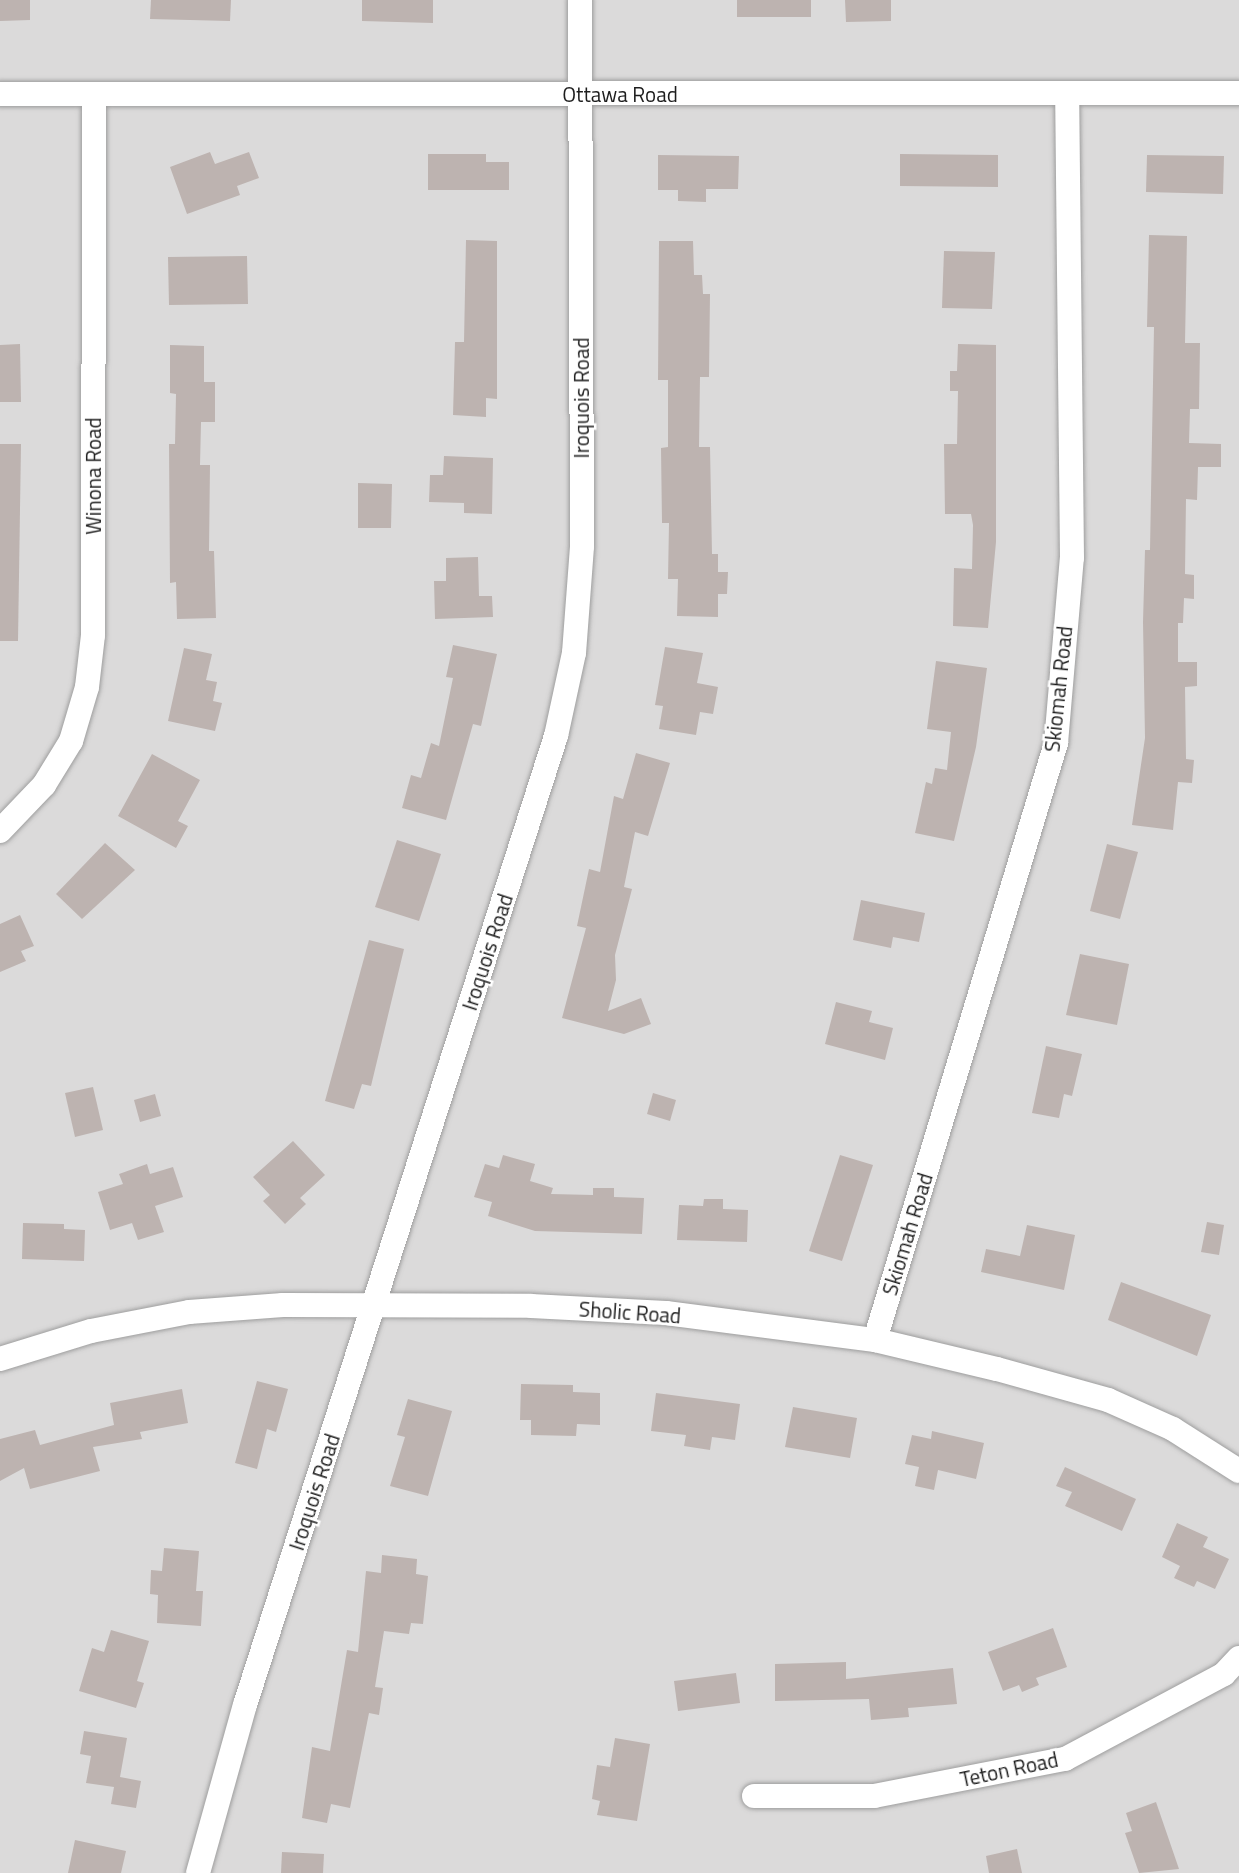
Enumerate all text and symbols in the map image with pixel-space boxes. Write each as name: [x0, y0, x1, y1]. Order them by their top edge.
street label: Ottawa Road: [562, 81, 678, 107]
street label: Iroquois Road: [568, 337, 594, 459]
street label: Winona Road: [80, 417, 106, 535]
street label: Skiomah Road: [1039, 625, 1077, 753]
street label: Iroquois Road: [456, 891, 518, 1013]
street label: Skiomah Road: [876, 1170, 938, 1298]
street label: Sholic Road: [578, 1296, 682, 1328]
street label: Iroquois Road: [283, 1431, 345, 1553]
street label: Teton Road: [958, 1746, 1060, 1792]

